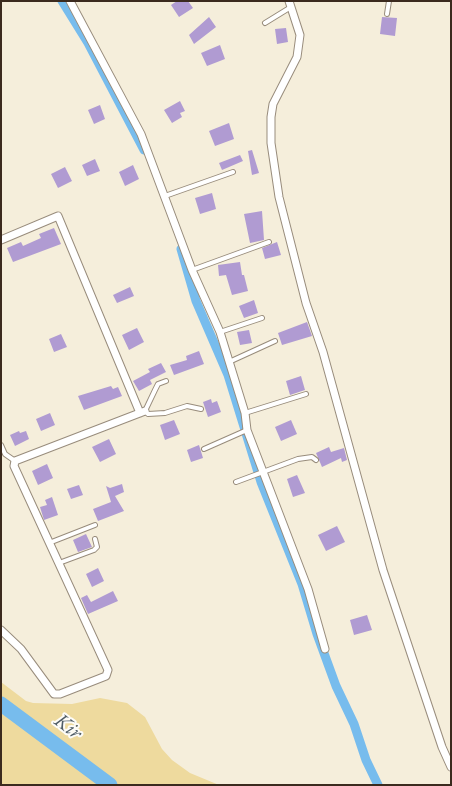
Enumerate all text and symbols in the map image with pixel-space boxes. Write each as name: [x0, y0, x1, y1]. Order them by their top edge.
water label: Kir: [49, 708, 87, 746]

